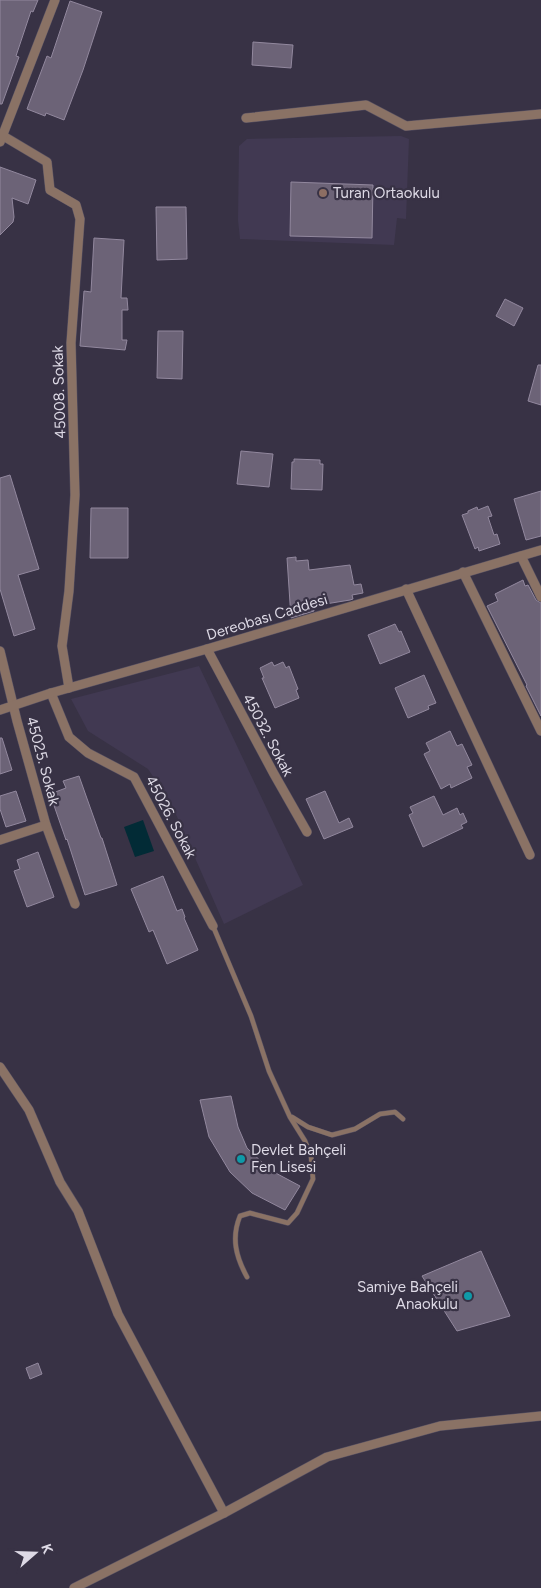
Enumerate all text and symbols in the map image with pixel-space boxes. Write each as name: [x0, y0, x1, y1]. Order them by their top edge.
place label: Turan Ortaokulu: [333, 184, 440, 202]
marker: Turan Ortaokulu: [317, 187, 329, 199]
street label: 45008. Sokak: [48, 344, 70, 439]
street label: Dereobası Caddesi: [204, 590, 330, 644]
street label: 45032. Sokak: [239, 691, 298, 780]
street label: 45025. Sokak: [22, 715, 64, 808]
street label: 45026. Sokak: [142, 773, 201, 862]
place label: Devlet Bahçeli Fen Lisesi: [251, 1141, 346, 1176]
marker: Devlet Bahçeli Fen Lisesi: [235, 1153, 247, 1165]
place label: Samiye Bahçeli Anaokulu: [357, 1278, 458, 1313]
marker: Samiye Bahçeli Anaokulu: [462, 1290, 474, 1302]
north arrow: [10, 1528, 60, 1578]
text: K: [37, 1541, 57, 1557]

